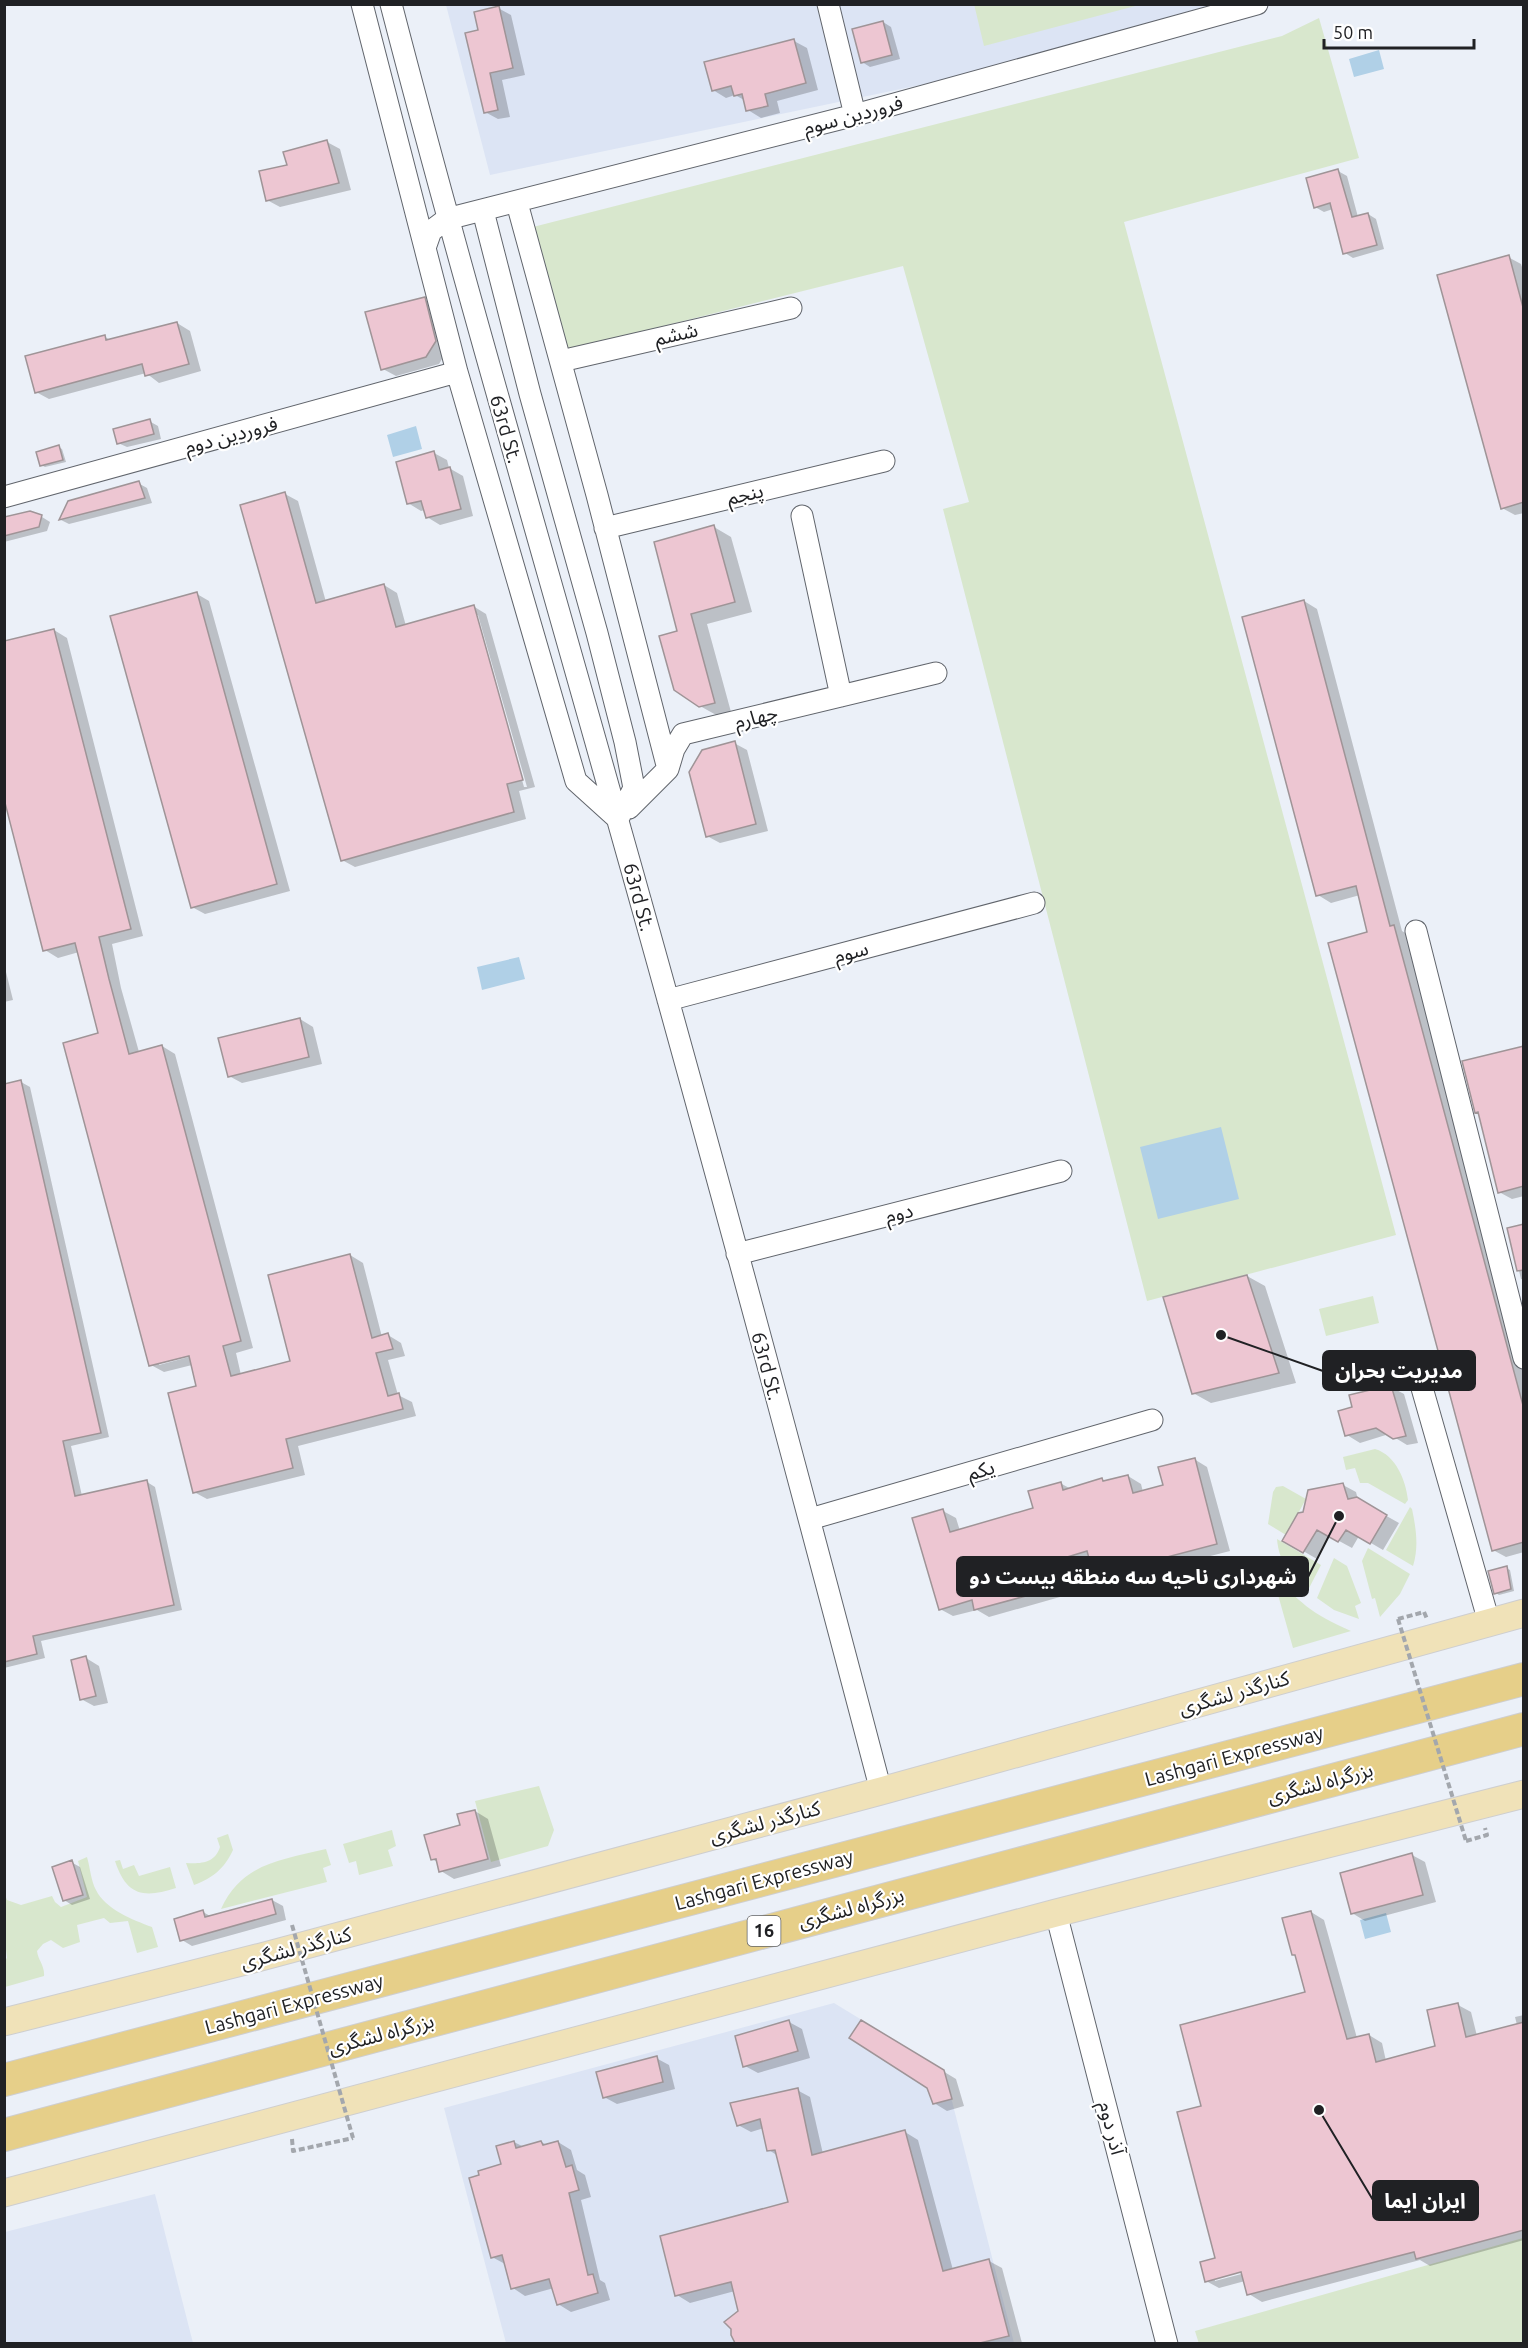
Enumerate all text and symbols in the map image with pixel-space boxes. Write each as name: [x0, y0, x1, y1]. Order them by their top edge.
scale bar: [1324, 12, 1474, 50]
text: 50 m: [1333, 22, 1373, 42]
street label: فروردین سوم: [801, 90, 906, 143]
street label: ششم: [652, 317, 701, 354]
street label: 63rd St.: [486, 392, 527, 466]
street label: فروردین دوم: [182, 411, 281, 462]
street label: پنجم: [724, 478, 766, 513]
street label: چهارم: [732, 700, 781, 737]
street label: 63rd St.: [619, 860, 660, 934]
street label: سوم: [831, 936, 872, 971]
street label: دوم: [882, 1198, 916, 1231]
street label: 63rd St.: [747, 1329, 788, 1403]
callout: مدیریت بحران: [1323, 1351, 1475, 1390]
text: مدیریت بحران: [1335, 1358, 1463, 1383]
street label: یکم: [965, 1455, 998, 1488]
callout: شهرداری ناحیه سه منطقه بیست دو: [957, 1557, 1308, 1596]
text: شهرداری ناحیه سه منطقه بیست دو: [969, 1564, 1297, 1589]
street label: کنارگذر لشگری: [1176, 1666, 1293, 1720]
street label: Lashgari Expressway: [1142, 1721, 1326, 1790]
street label: بزرگراه لشگری: [1265, 1757, 1375, 1809]
street label: کنارگذر لشگری: [707, 1795, 824, 1848]
street label: Lashgari Expressway: [672, 1845, 856, 1914]
street label: بزرگراه لشگری: [796, 1882, 906, 1934]
road number: 16: [748, 1916, 780, 1946]
street label: کنارگذر لشگری: [238, 1921, 355, 1974]
street label: Lashgari Expressway: [202, 1969, 386, 2038]
street label: بزرگراه لشگری: [326, 2008, 436, 2060]
street label: آذر دوم: [1091, 2099, 1130, 2159]
callout: ایران ایما: [1373, 2181, 1478, 2220]
text: ایران ایما: [1384, 2188, 1466, 2213]

